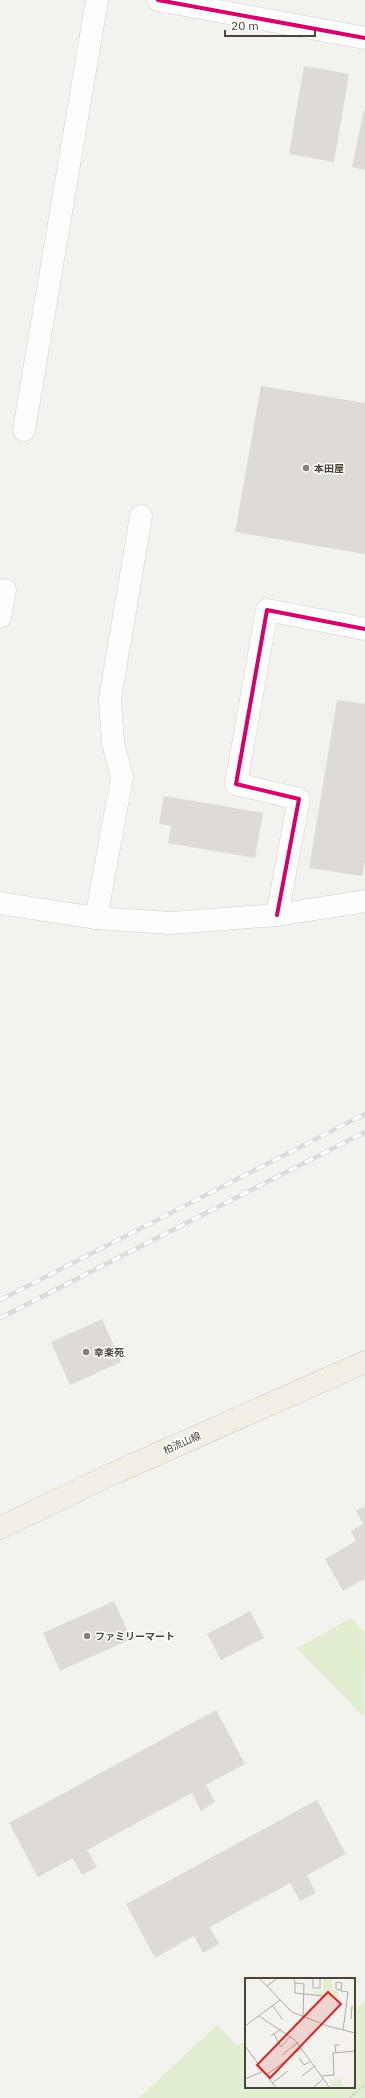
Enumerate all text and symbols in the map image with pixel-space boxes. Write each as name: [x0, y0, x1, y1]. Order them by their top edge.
scale bar: [225, 12, 315, 38]
text: 20 m: [231, 18, 259, 33]
place label: 本田屋: [313, 462, 344, 475]
marker: 本田屋: [301, 463, 311, 473]
place label: 幸楽苑: [94, 1346, 124, 1359]
marker: 幸楽苑: [81, 1347, 91, 1357]
street label: 柏流山線: [161, 1429, 203, 1457]
place label: ファミリーマート: [95, 1630, 175, 1643]
marker: ファミリーマート: [82, 1631, 92, 1641]
inset map: [245, 1978, 355, 2088]

